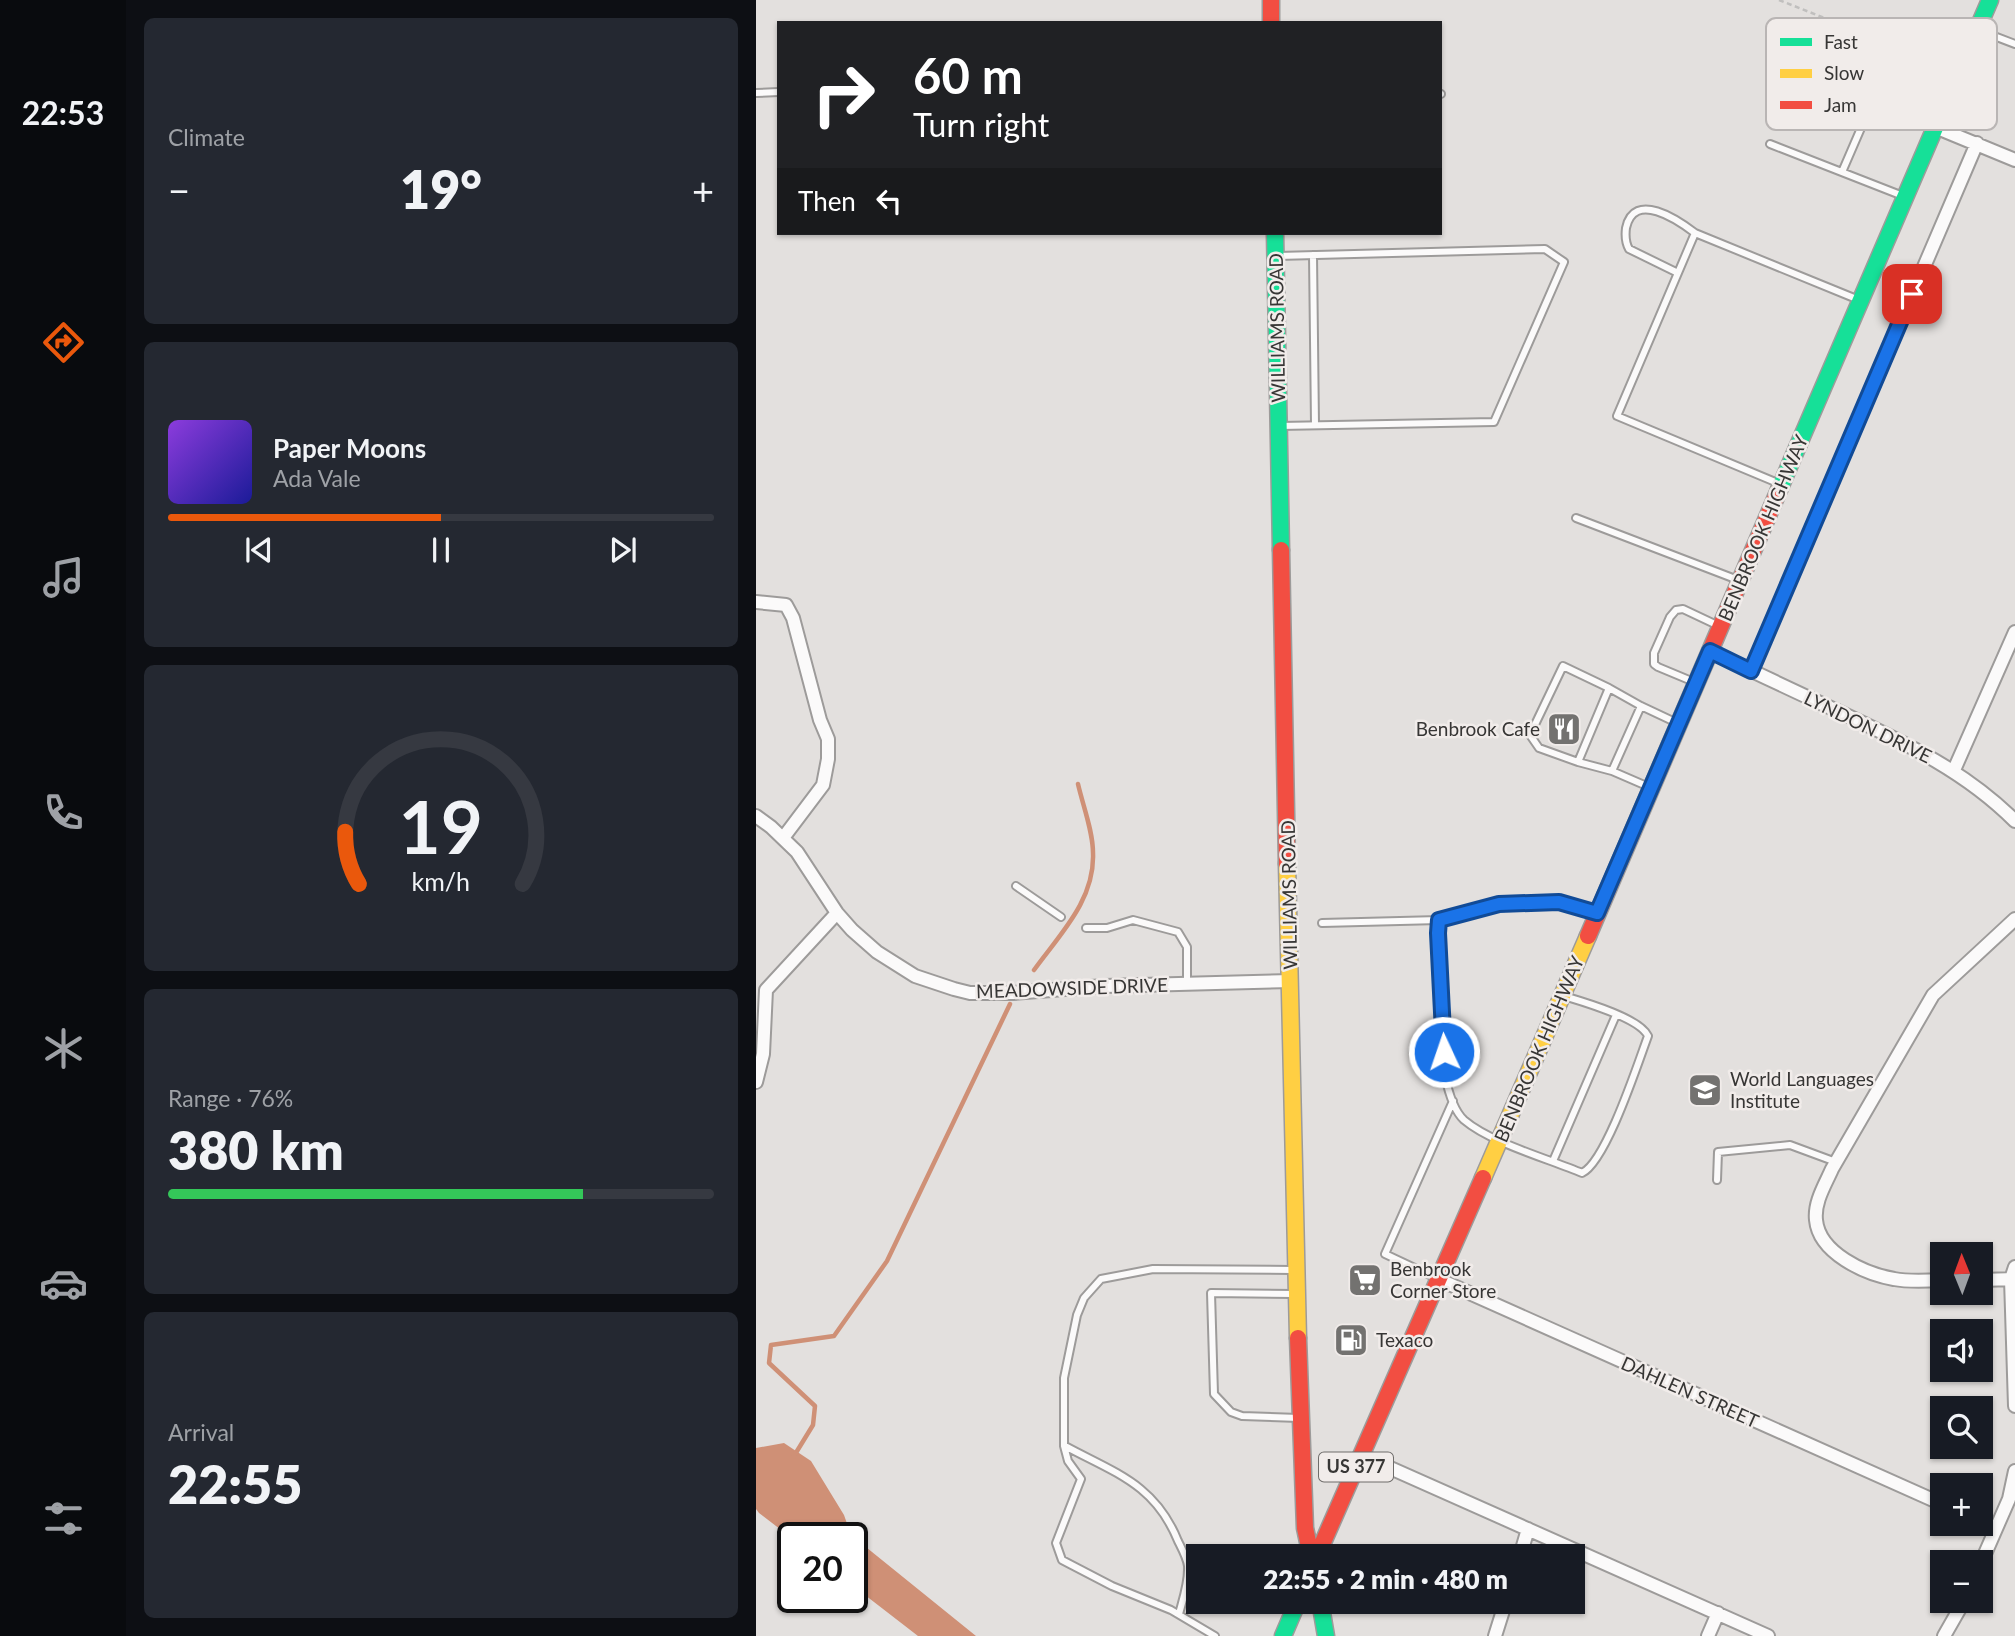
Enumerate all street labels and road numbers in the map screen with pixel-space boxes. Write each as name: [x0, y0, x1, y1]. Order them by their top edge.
street label: WILLIAMS ROAD: [1264, 253, 1289, 403]
street label: BENBROOK HIGHWAY: [1713, 431, 1812, 624]
street label: LYNDON DRIVE: [1801, 686, 1936, 767]
street label: WILLIAMS ROAD: [1276, 820, 1301, 970]
street label: BENBROOK HIGHWAY: [1489, 952, 1588, 1145]
street label: MEADOWSIDE DRIVE: [976, 973, 1168, 1002]
street label: DAHLEN STREET: [1618, 1351, 1763, 1432]
road number: US 377: [1319, 1452, 1393, 1482]

